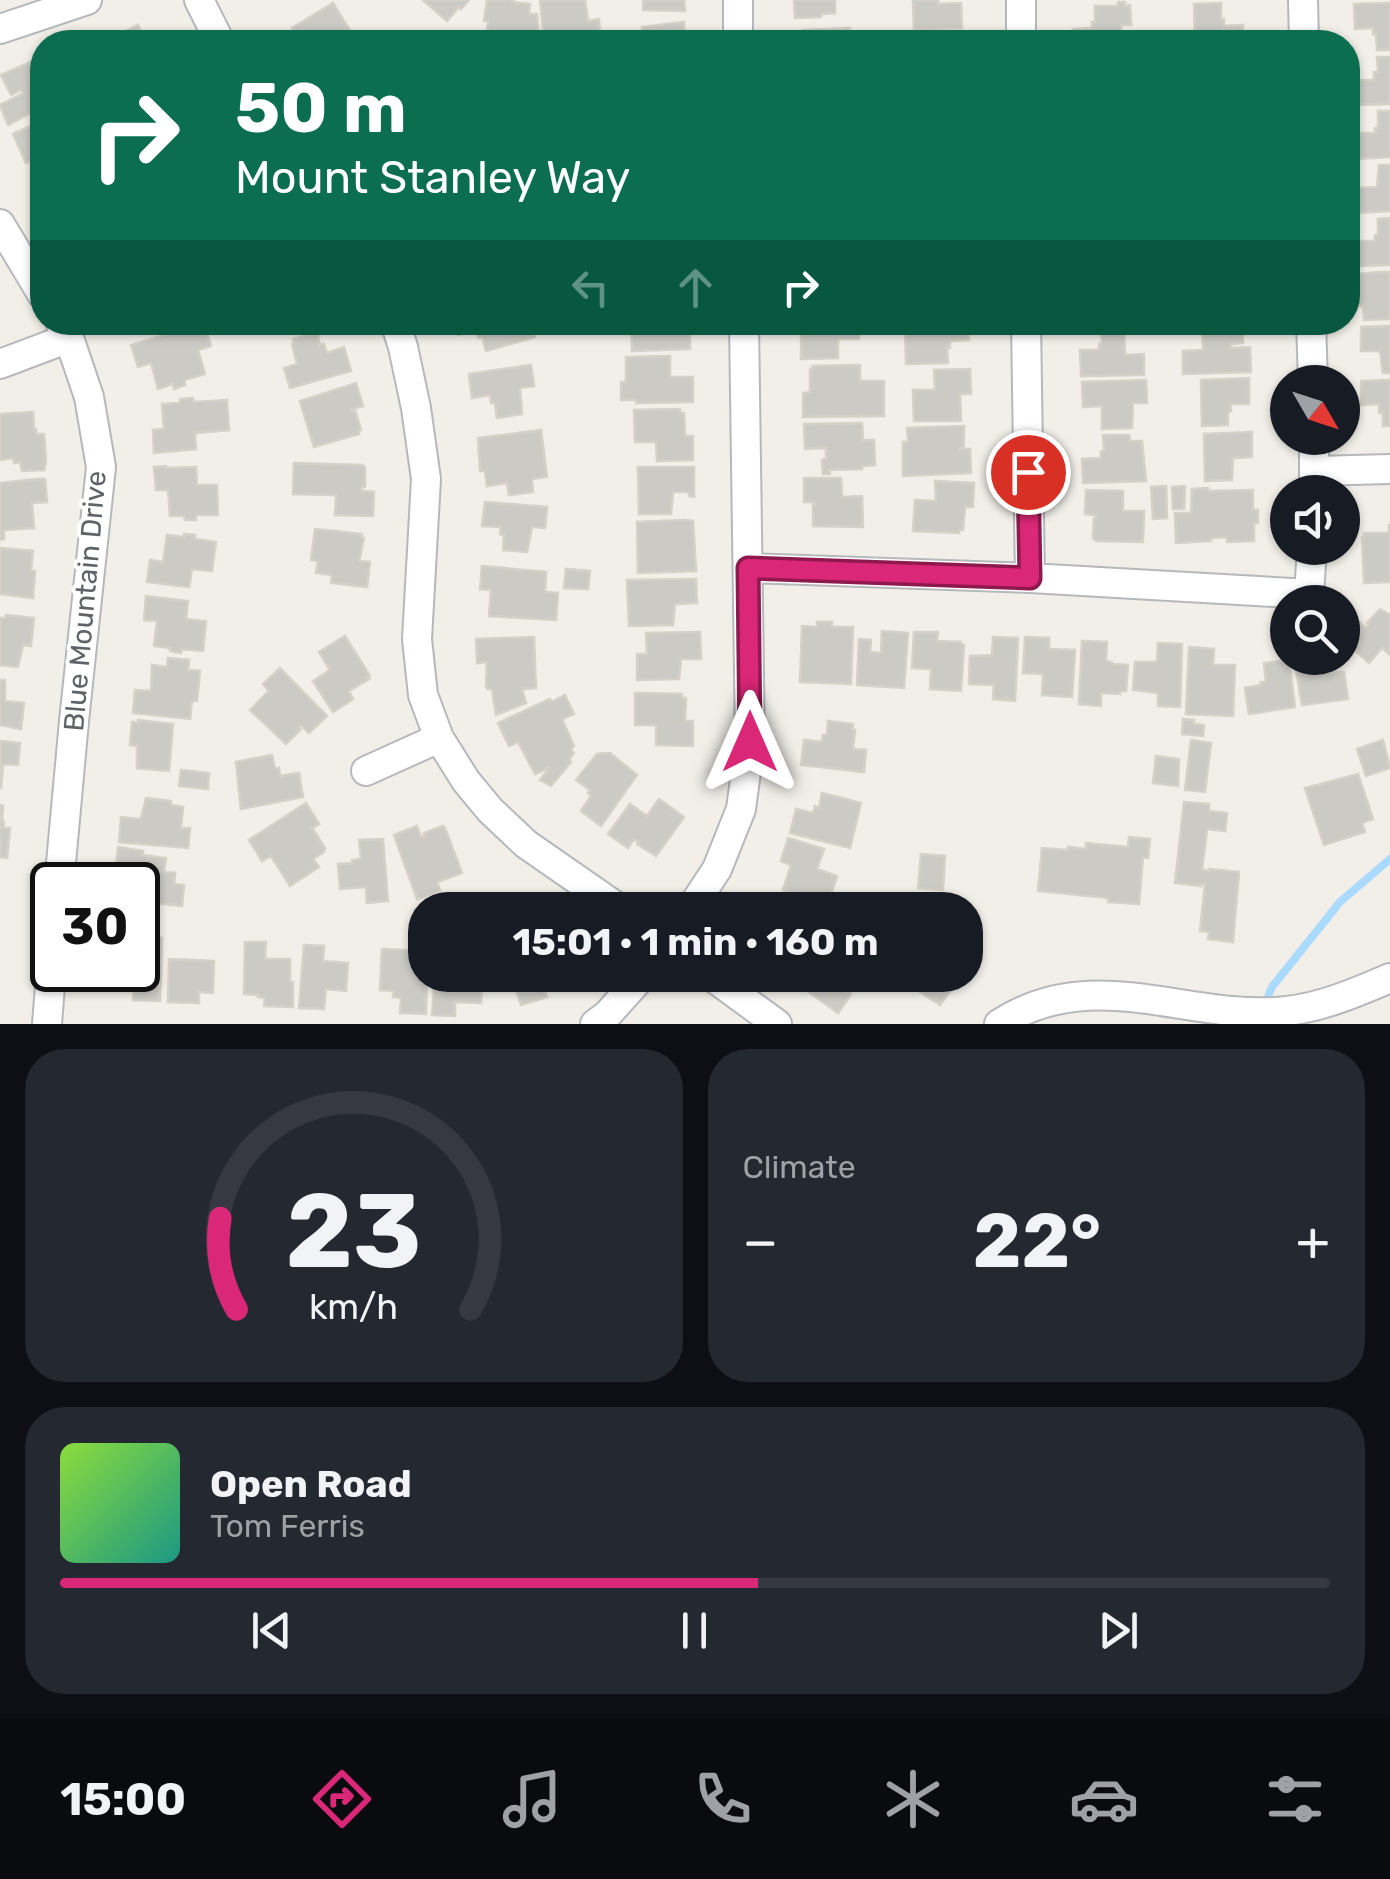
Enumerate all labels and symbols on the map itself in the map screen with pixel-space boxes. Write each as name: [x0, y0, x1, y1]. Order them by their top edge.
north arrow: [1270, 365, 1360, 455]
pin: [986, 430, 1071, 515]
street label: Blue Mountain Drive: [57, 469, 113, 733]
position arrow: [698, 690, 802, 794]
speed limit sign: 30: [30, 862, 160, 992]

